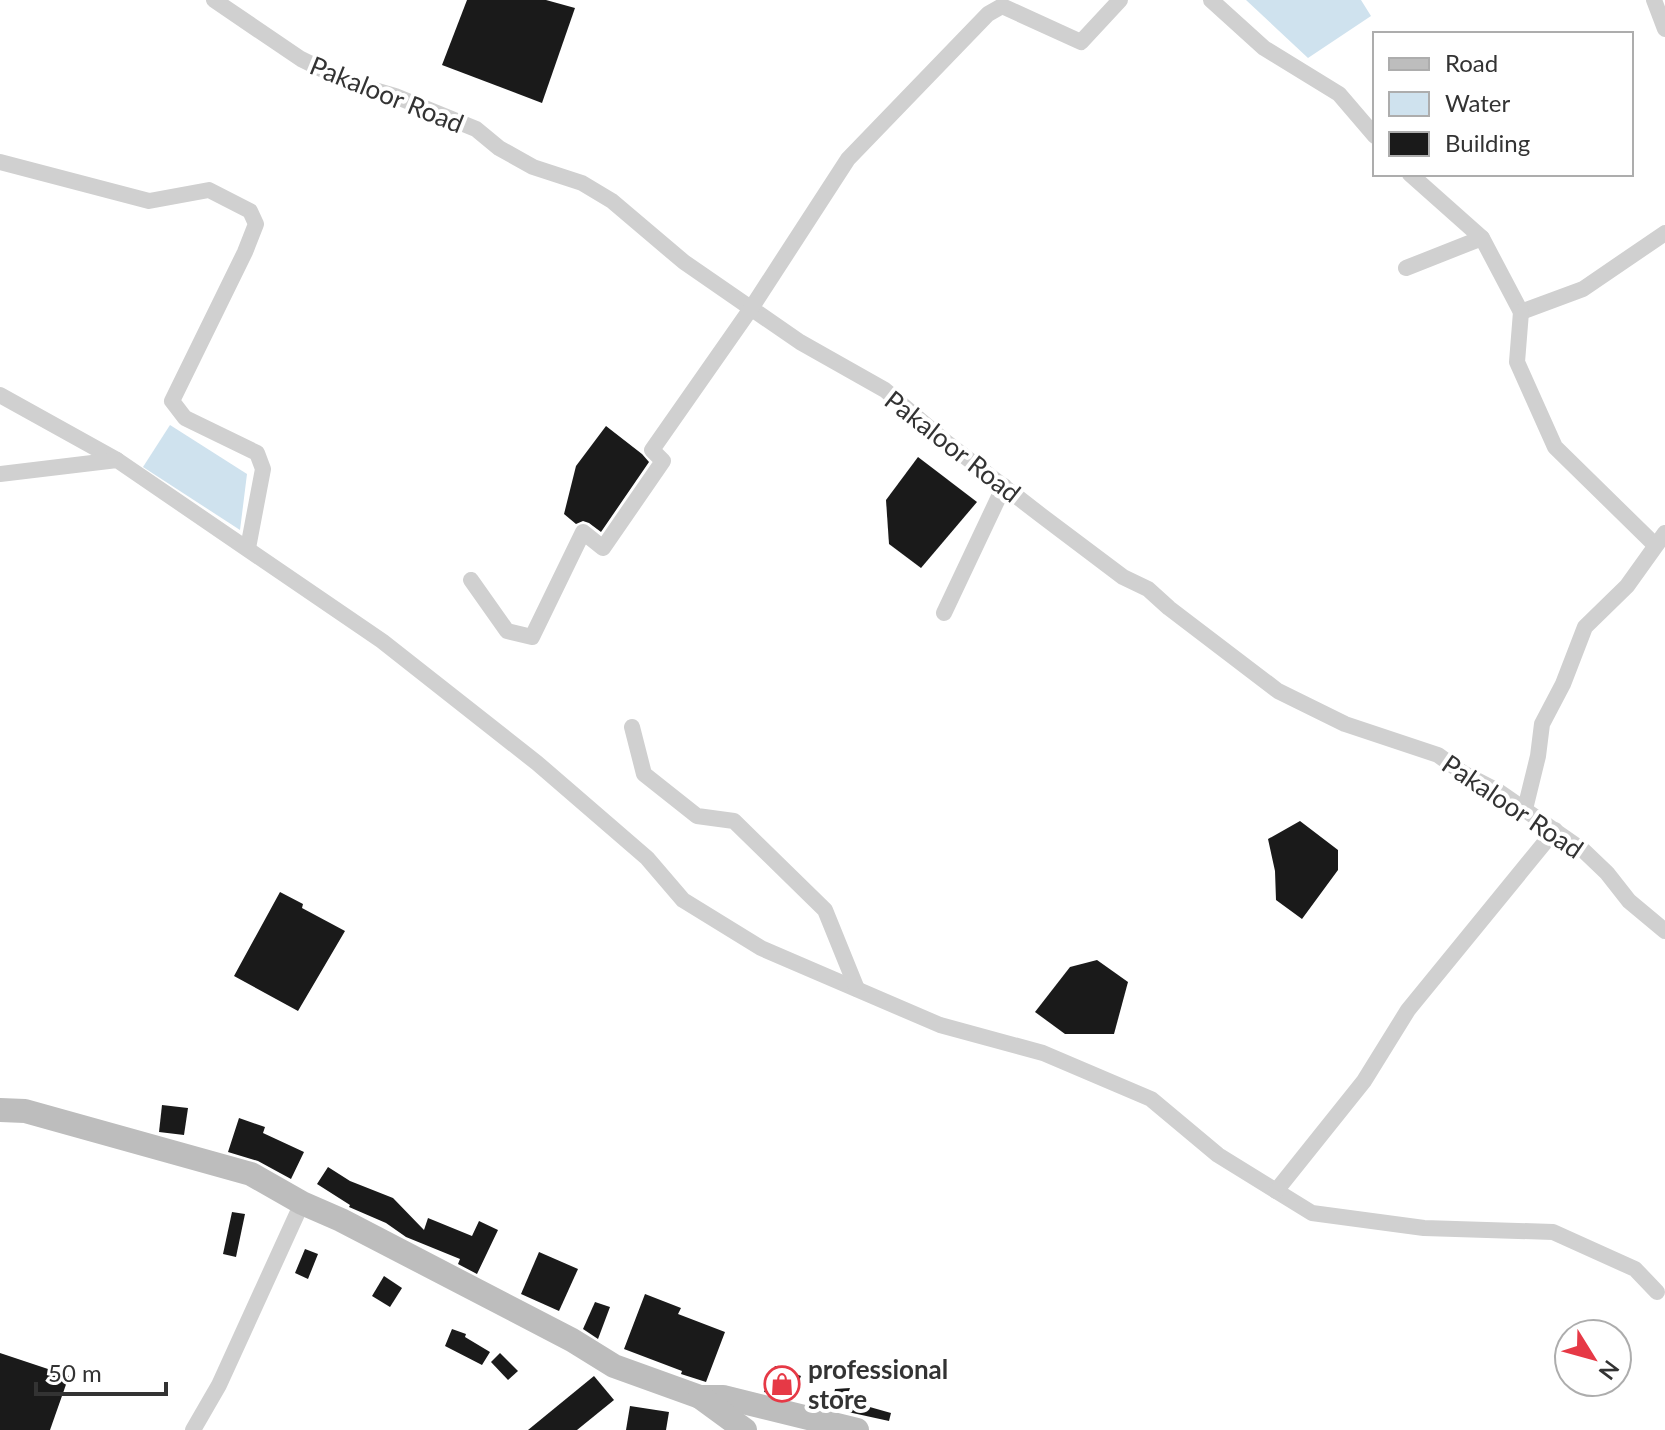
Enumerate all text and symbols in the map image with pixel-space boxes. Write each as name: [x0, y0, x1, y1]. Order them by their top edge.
legend: [1373, 32, 1633, 176]
text: Road: [1445, 48, 1498, 77]
street label: Pakaloor Road: [305, 49, 469, 139]
text: Water: [1445, 88, 1510, 117]
text: Building: [1445, 128, 1530, 157]
street label: Pakaloor Road: [879, 383, 1027, 509]
street label: Pakaloor Road: [1436, 747, 1590, 865]
north arrow: [1553, 1318, 1633, 1398]
scale bar: [36, 1346, 166, 1396]
place label: professional store: [808, 1353, 948, 1415]
text: N: [1593, 1355, 1625, 1385]
text: 50 m: [48, 1358, 102, 1387]
shop icon: professional store: [763, 1365, 801, 1403]

